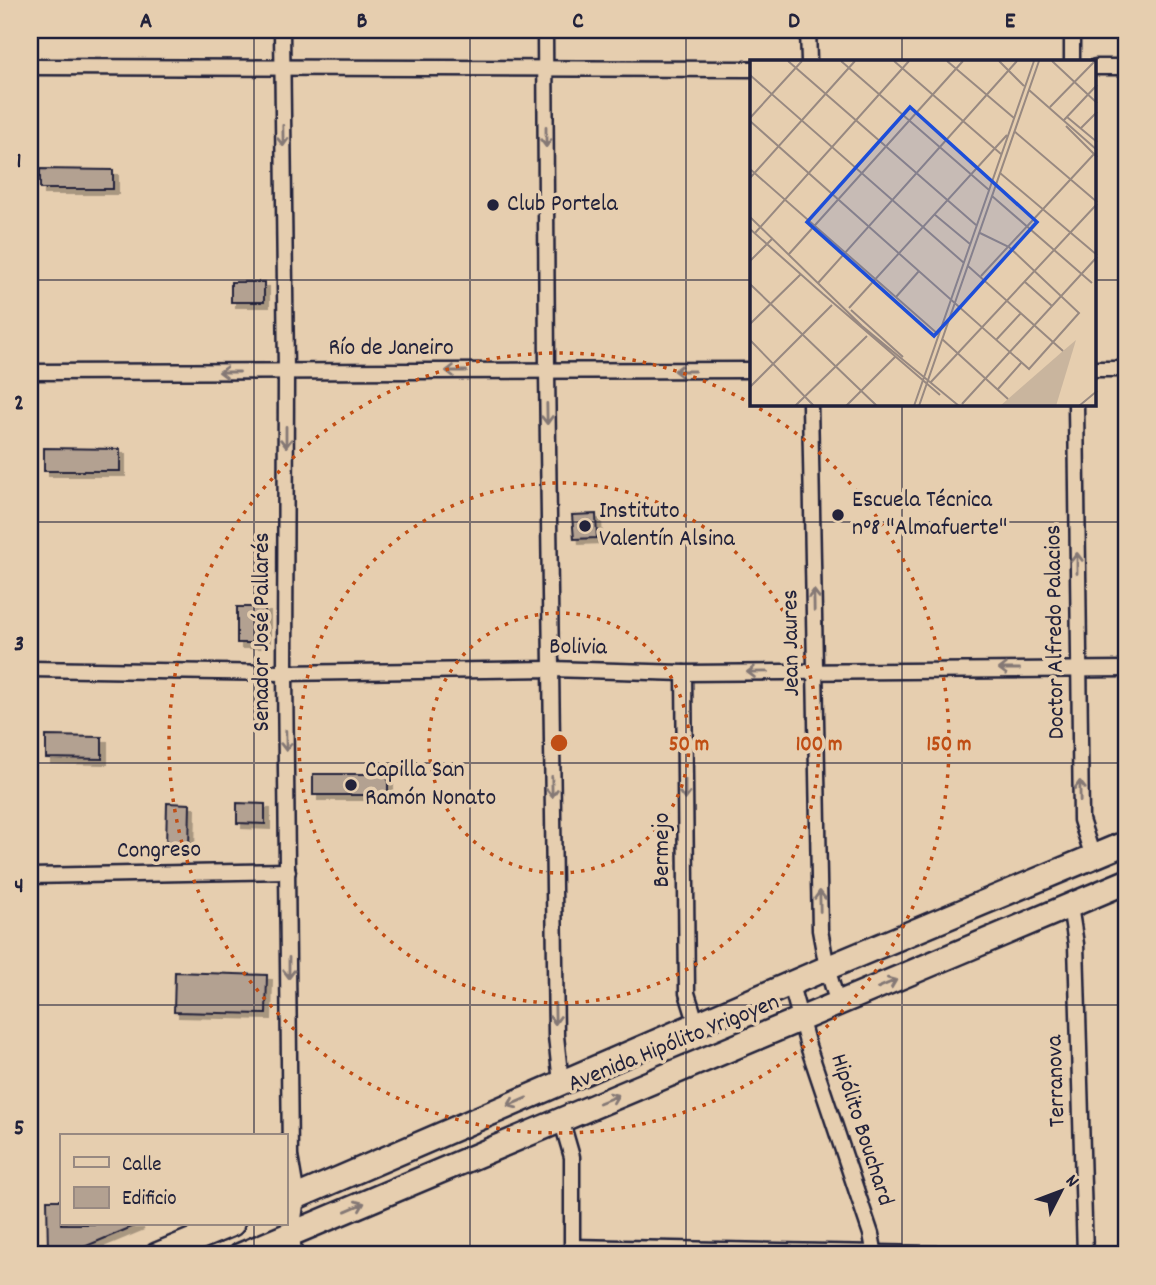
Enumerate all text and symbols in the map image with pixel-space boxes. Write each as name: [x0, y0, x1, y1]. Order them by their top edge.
text: A: [140, 6, 152, 39]
text: B: [357, 6, 368, 39]
text: C: [572, 6, 584, 39]
text: D: [788, 6, 800, 39]
text: E: [1005, 6, 1016, 39]
inset map: [750, 60, 1096, 406]
one-way arrow: [276, 125, 290, 148]
one-way arrow: [539, 126, 553, 149]
text: 1: [16, 146, 22, 179]
place label: Club Portela: [507, 188, 618, 222]
marker: Club Portela: [485, 197, 501, 213]
street label: Río de Janeiro: [328, 332, 454, 366]
one-way arrow: [445, 364, 468, 378]
one-way arrow: [672, 364, 695, 378]
one-way arrow: [217, 365, 240, 379]
text: 2: [14, 388, 24, 421]
one-way arrow: [541, 402, 554, 425]
one-way arrow: [279, 426, 293, 449]
place label: Escuela Técnica n°8 "Almafuerte": [852, 484, 1007, 546]
place label: Instituto Valentín Alsina: [599, 495, 735, 557]
marker: Escuela Técnica n°8 "Almafuerte": [830, 507, 846, 523]
marker: Instituto Valentín Alsina: [577, 518, 593, 534]
street label: Doctor Alfredo Palacios: [1037, 524, 1075, 740]
street label: Senador José Pallarés: [246, 532, 280, 732]
one-way arrow: [1070, 552, 1084, 575]
one-way arrow: [807, 588, 821, 611]
street label: Jean Jaures: [774, 589, 810, 697]
text: 3: [14, 629, 24, 662]
street label: Bolivia: [549, 630, 608, 666]
one-way arrow: [998, 662, 1021, 676]
one-way arrow: [746, 665, 769, 678]
one-way arrow: [279, 729, 293, 752]
centre of rings: [547, 731, 571, 755]
text: 50 m: [669, 731, 709, 761]
text: 100 m: [796, 731, 842, 761]
text: 150 m: [926, 731, 972, 761]
place label: Capilla San Ramón Nonato: [365, 754, 496, 816]
one-way arrow: [545, 775, 559, 798]
marker: Capilla San Ramón Nonato: [343, 777, 359, 793]
one-way arrow: [678, 778, 692, 801]
one-way arrow: [1073, 780, 1087, 803]
street label: Bermejo: [646, 813, 680, 887]
street label: Congreso: [117, 833, 201, 869]
text: 4: [14, 871, 24, 904]
one-way arrow: [813, 889, 827, 912]
one-way arrow: [282, 957, 296, 980]
one-way arrow: [876, 976, 897, 989]
street label: Avenida Hipólito Yrigoyen: [563, 986, 785, 1102]
one-way arrow: [548, 1002, 562, 1025]
street label: Terranova: [1038, 1034, 1076, 1128]
street label: Hipólito Bouchard: [820, 1050, 902, 1210]
one-way arrow: [598, 1091, 620, 1104]
one-way arrow: [507, 1096, 528, 1109]
text: 5: [14, 1113, 24, 1146]
legend: [60, 1134, 287, 1226]
text: Calle: [122, 1151, 161, 1181]
north arrow: [1026, 1156, 1096, 1226]
text: N: [1058, 1169, 1084, 1194]
text: Edificio: [122, 1185, 177, 1215]
one-way arrow: [344, 1200, 365, 1213]

